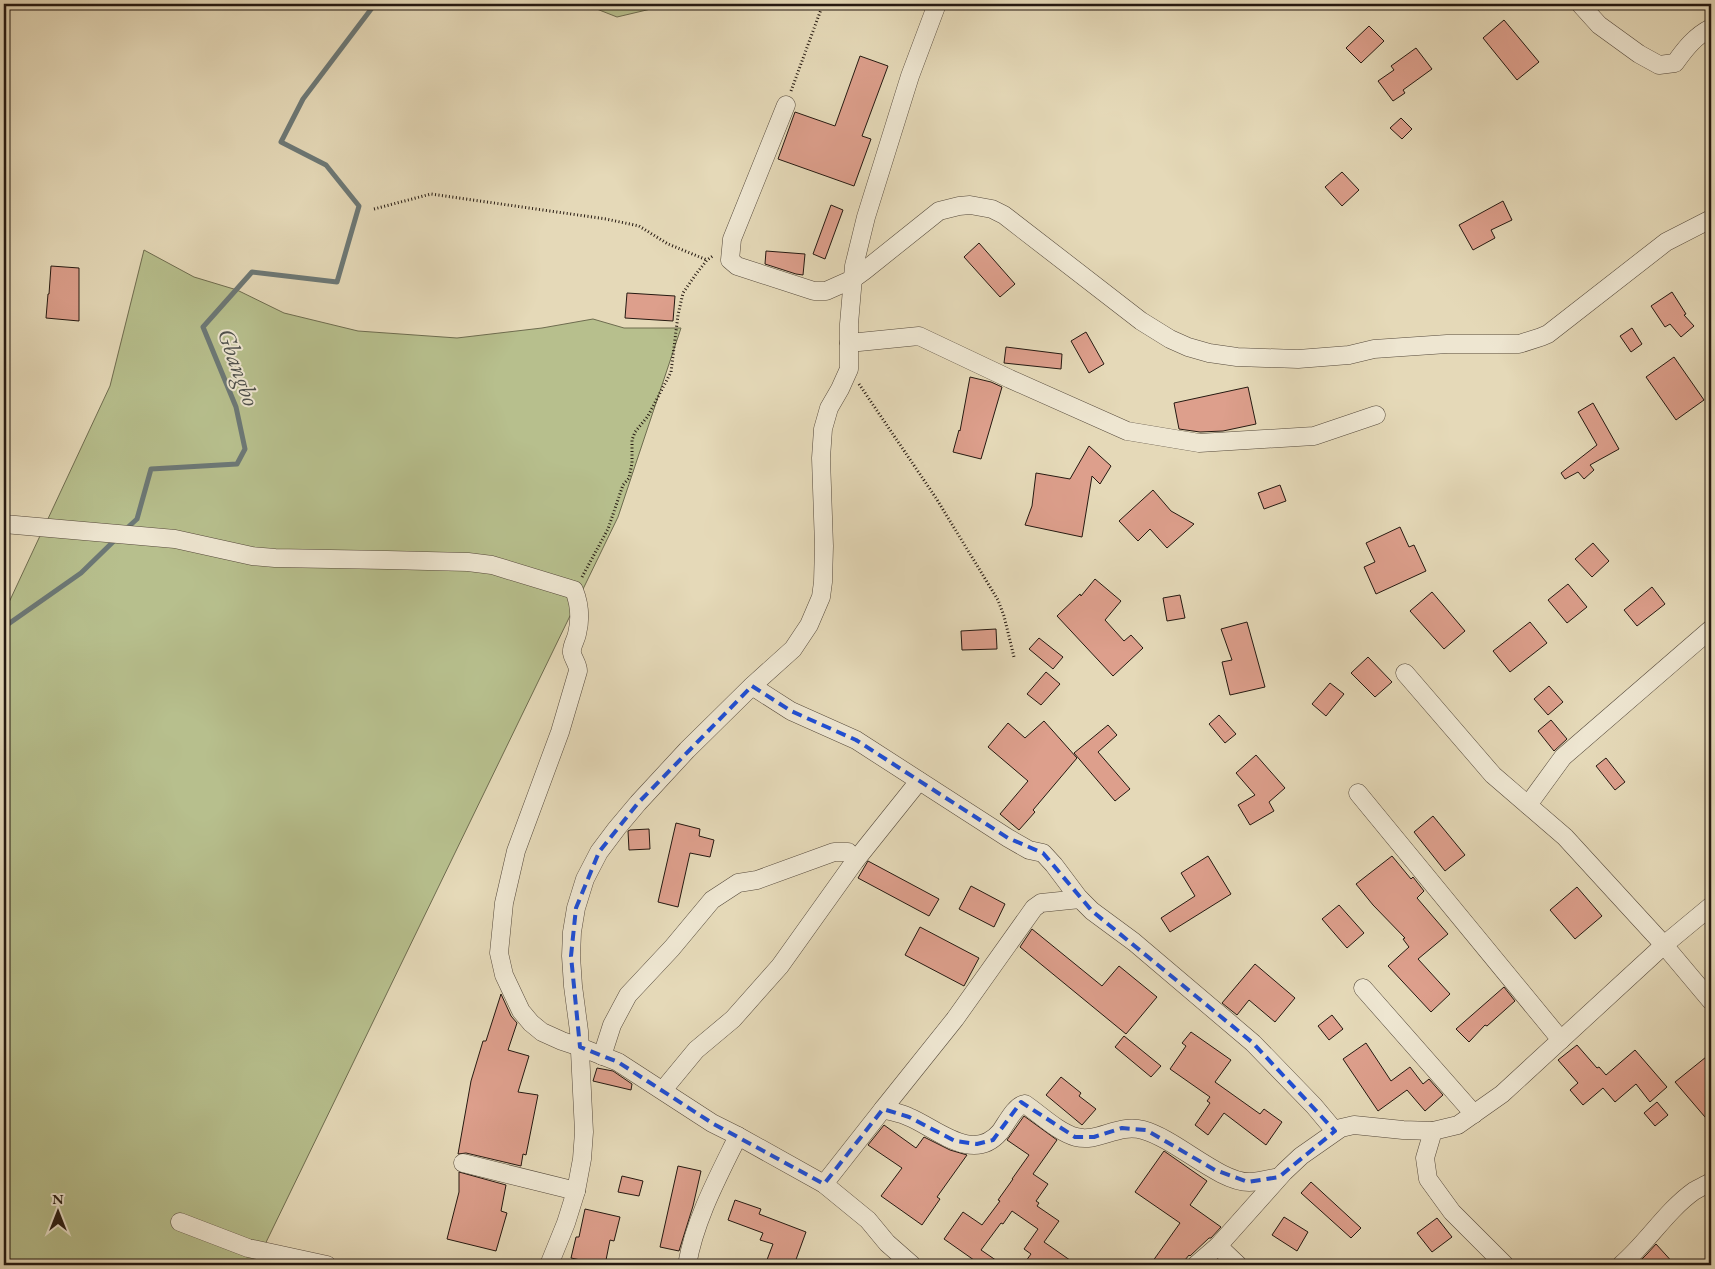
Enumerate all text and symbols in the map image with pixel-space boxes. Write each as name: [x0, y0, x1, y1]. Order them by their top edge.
water label: Gbangbo: [211, 324, 267, 410]
north arrow: [32, 1186, 82, 1236]
text: N: [52, 1190, 64, 1208]

